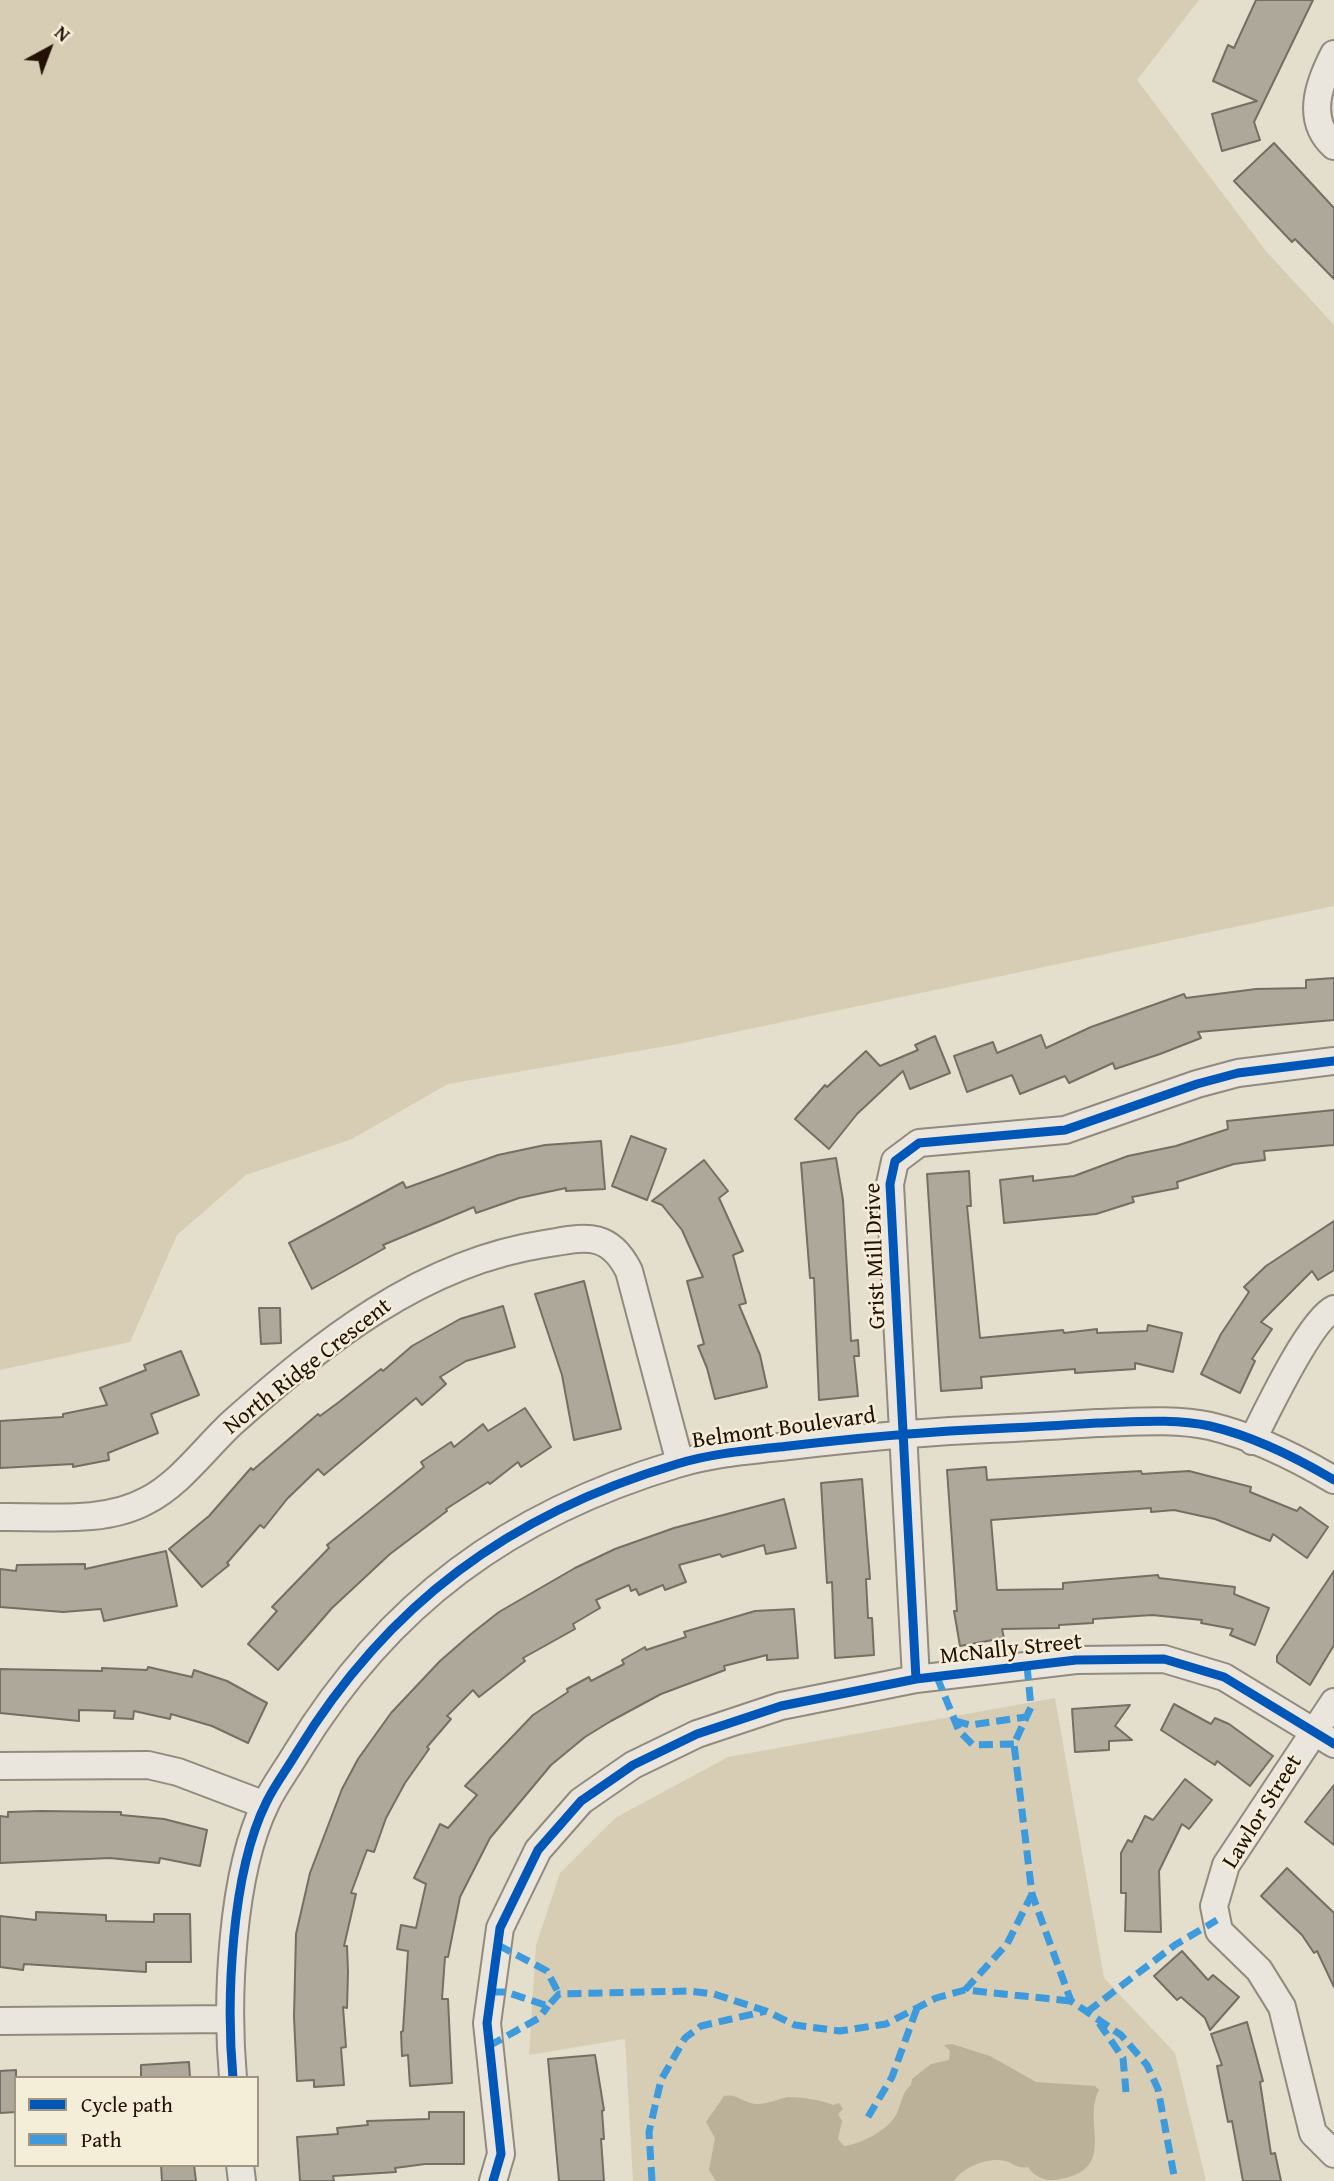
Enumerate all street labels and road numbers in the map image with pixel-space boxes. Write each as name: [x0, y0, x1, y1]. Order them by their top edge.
street label: Grist Mill Drive: [860, 1182, 892, 1330]
street label: North Ridge Crescent: [219, 1293, 397, 1441]
street label: Belmont Boulevard: [691, 1402, 877, 1456]
street label: McNally Street: [939, 1629, 1083, 1671]
street label: Lawlor Street: [1217, 1750, 1309, 1874]

